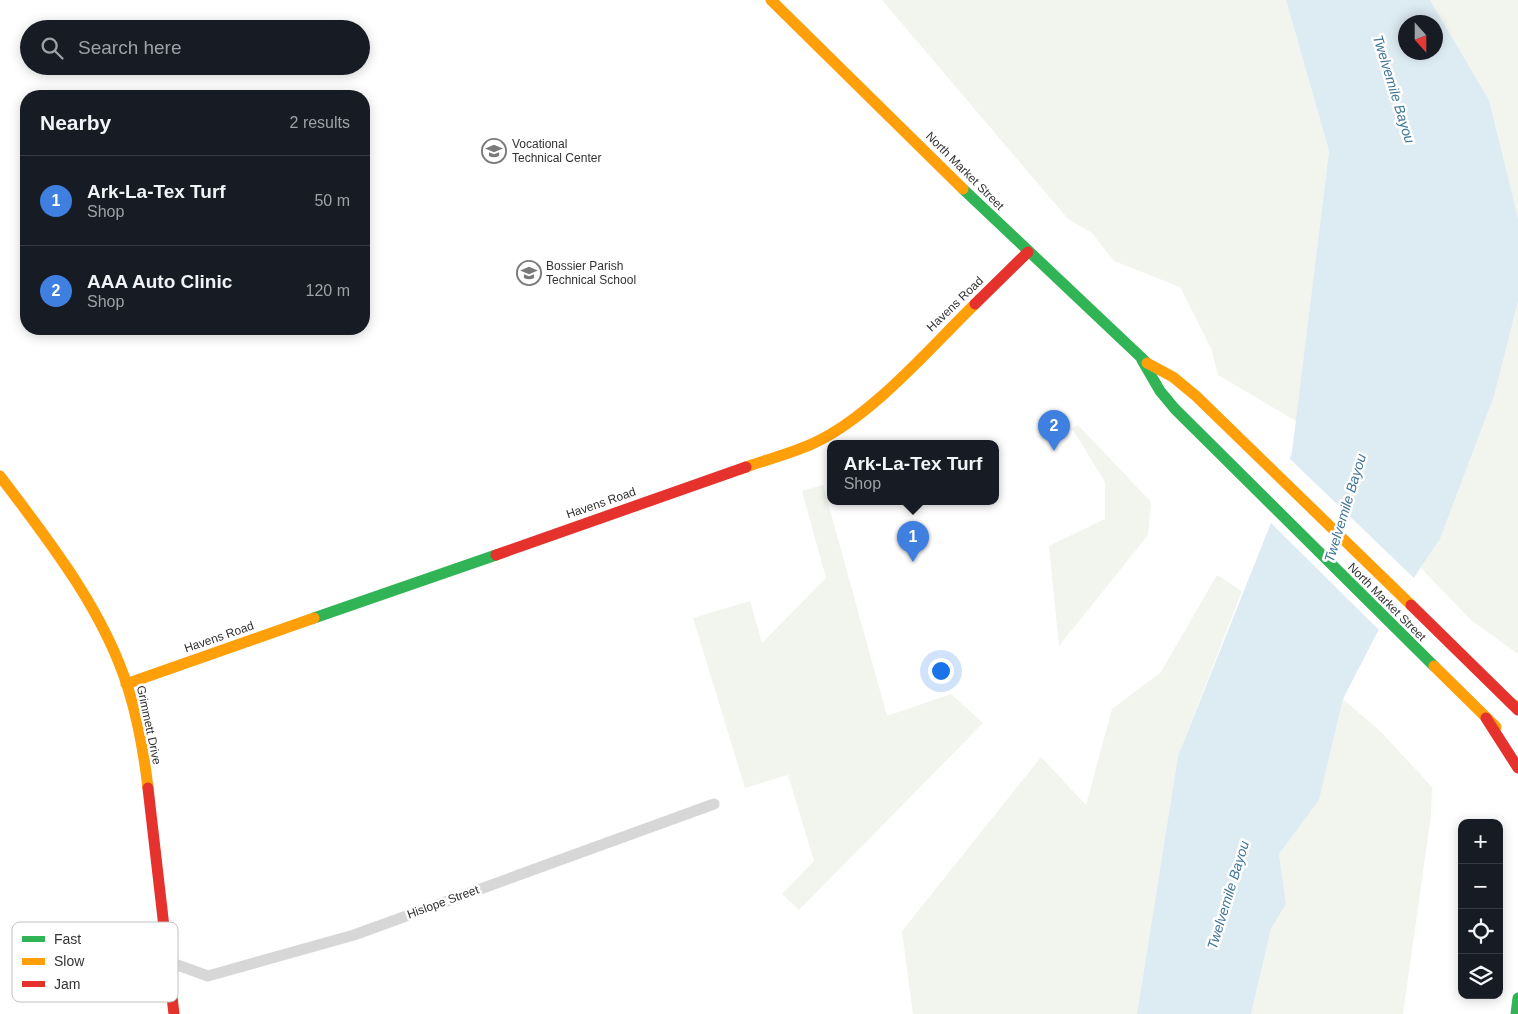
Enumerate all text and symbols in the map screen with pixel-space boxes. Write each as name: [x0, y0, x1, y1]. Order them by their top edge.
north arrow: [1398, 15, 1443, 60]
search box: [20, 20, 370, 75]
water label: Twelvemile Bayou: [1370, 33, 1418, 145]
icon: search: [38, 34, 66, 62]
text: Search here: [78, 37, 182, 58]
text: Nearby: [40, 111, 111, 134]
text: 2 results: [290, 114, 350, 131]
street label: North Market Street: [923, 129, 1007, 213]
place label: Vocational Technical Center: [512, 137, 601, 165]
school or university icon: Vocational Technical Center: [481, 138, 507, 164]
text: Ark-La-Tex Turf: [87, 181, 226, 202]
text: 1: [52, 192, 60, 209]
text: 50 m: [314, 192, 350, 209]
text: Shop: [87, 203, 124, 220]
place label: Bossier Parish Technical School: [546, 259, 636, 287]
school or university icon: Bossier Parish Technical School: [516, 260, 542, 286]
text: AAA Auto Clinic: [87, 271, 232, 292]
street label: Havens Road: [924, 274, 986, 334]
text: 2: [52, 282, 60, 299]
text: 120 m: [306, 282, 350, 299]
text: Shop: [87, 293, 124, 310]
pin: 2: [1038, 410, 1070, 451]
popup: [827, 440, 999, 505]
water label: Twelvemile Bayou: [1321, 452, 1369, 564]
text: Ark-La-Tex Turf: [844, 453, 982, 474]
text: Shop: [844, 475, 881, 492]
street label: Havens Road: [564, 485, 638, 521]
pin: 1: [897, 521, 929, 562]
street label: North Market Street: [1345, 560, 1429, 644]
street label: Havens Road: [182, 619, 256, 655]
your location: [928, 658, 954, 684]
street label: Grimmett Drive: [134, 684, 164, 766]
map controls: [1458, 819, 1503, 999]
button: +: [1458, 819, 1503, 864]
water label: Twelvemile Bayou: [1204, 839, 1252, 951]
button: −: [1458, 864, 1503, 909]
street label: Hislope Street: [405, 882, 481, 921]
button: locate: [1458, 909, 1503, 954]
legend: [12, 922, 178, 1002]
text: Fast: [54, 931, 81, 947]
text: Slow: [54, 953, 85, 969]
button: layers: [1458, 954, 1503, 999]
text: Jam: [54, 976, 80, 992]

